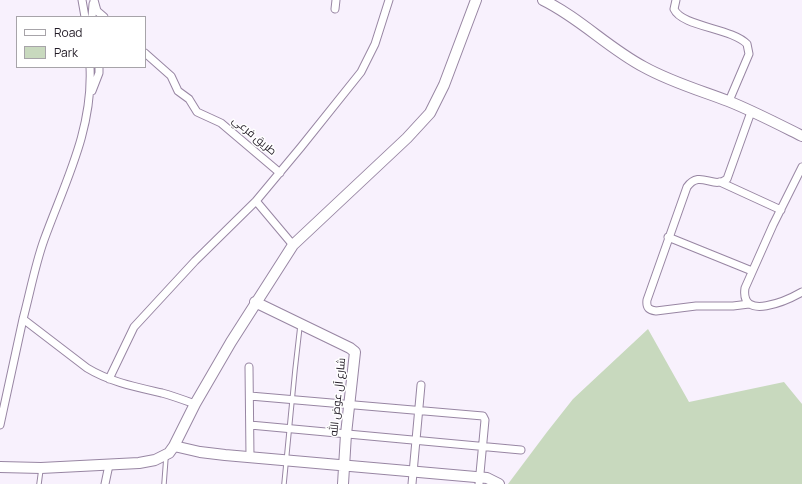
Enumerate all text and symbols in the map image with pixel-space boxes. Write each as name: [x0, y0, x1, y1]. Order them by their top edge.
legend: [16, 16, 146, 68]
text: Road: [54, 24, 82, 41]
text: Park: [54, 44, 78, 61]
street label: طريق فرعي: [229, 114, 279, 158]
street label: شارع آل عوض الله: [327, 357, 349, 437]

